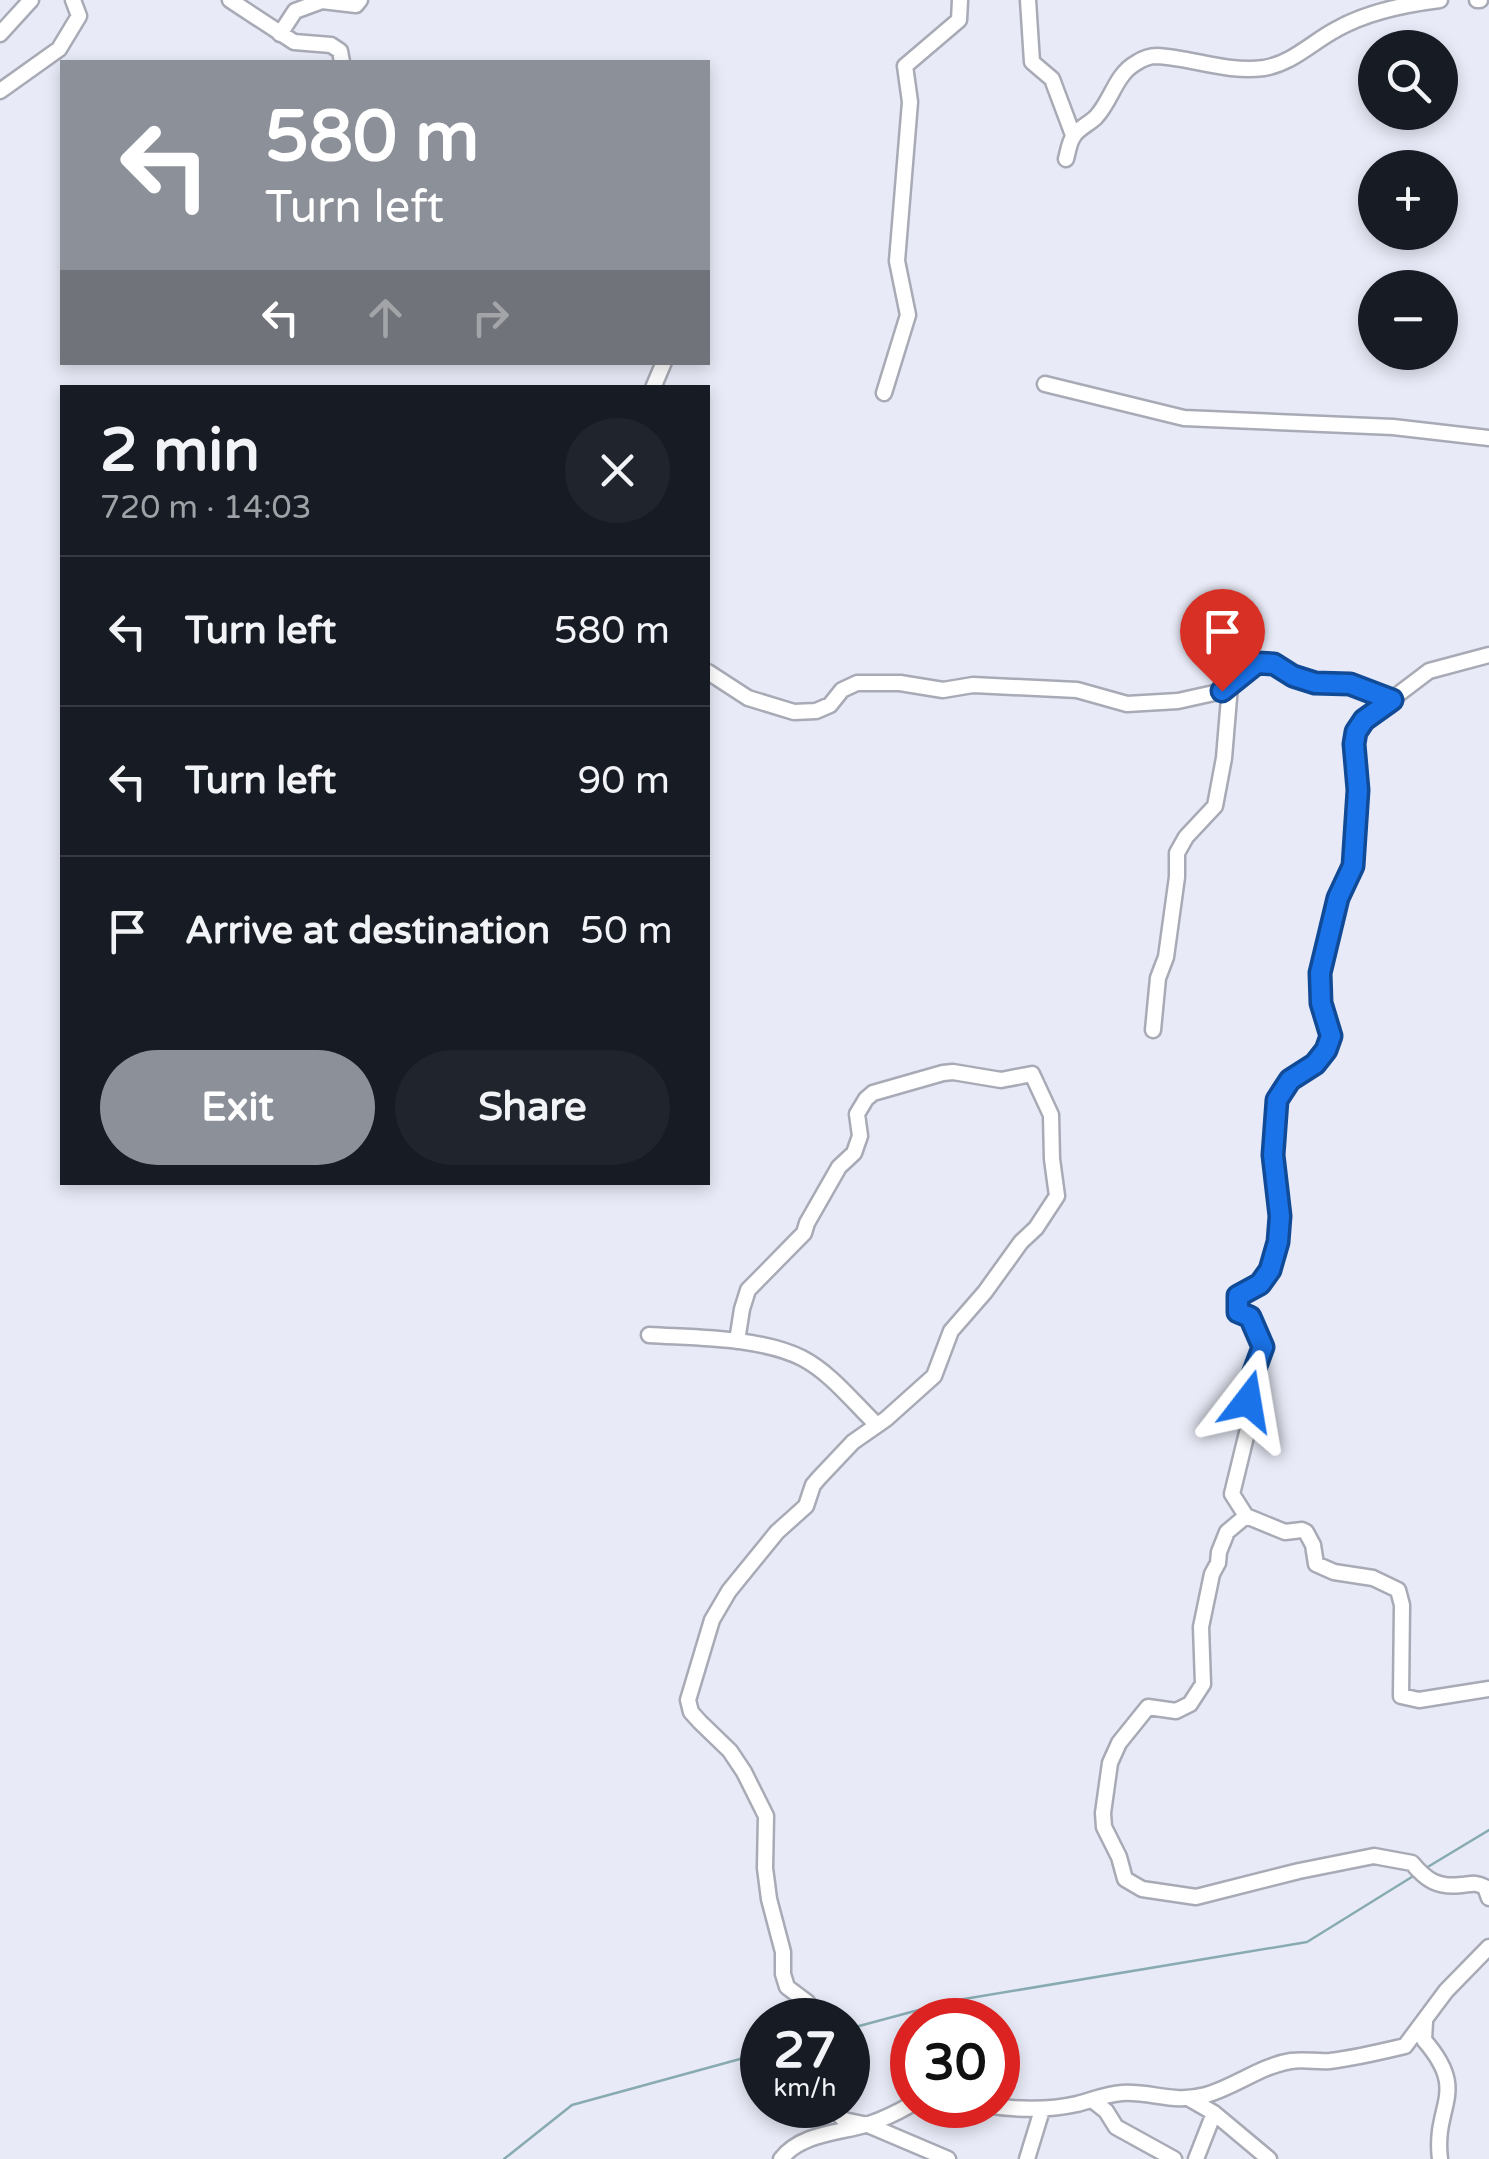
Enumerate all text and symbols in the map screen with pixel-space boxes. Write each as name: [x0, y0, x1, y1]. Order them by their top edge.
map controls: [1358, 30, 1458, 370]
button: search: [1358, 30, 1458, 130]
text: 580 m: [265, 96, 479, 180]
icon: left: [100, 100, 230, 230]
button: +: [1358, 150, 1458, 250]
text: Turn left: [265, 181, 444, 235]
button: −: [1358, 270, 1458, 370]
icon: left: [253, 290, 308, 345]
icon: ahead: [358, 290, 413, 345]
icon: right: [463, 290, 518, 345]
text: 2 min: [100, 415, 260, 487]
button: close: [565, 418, 670, 523]
text: 720 m · 14:03: [100, 489, 312, 527]
pin: [1180, 589, 1265, 692]
icon: left: [100, 604, 155, 659]
icon: arrive: [1195, 604, 1250, 659]
text: Turn left: [185, 608, 336, 654]
text: 580 m: [554, 608, 670, 654]
icon: left: [100, 754, 155, 809]
text: Turn left: [185, 758, 336, 804]
text: 90 m: [578, 758, 670, 804]
icon: arrive: [100, 904, 155, 959]
text: Arrive at destination: [185, 908, 550, 954]
text: 50 m: [580, 908, 673, 954]
button: Exit: [100, 1050, 375, 1165]
button: Share: [395, 1050, 670, 1165]
position arrow: [1196, 1349, 1300, 1453]
speed limit sign: 30: [890, 1998, 1020, 2128]
text: 27: [774, 2021, 836, 2081]
text: km/h: [774, 2073, 836, 2103]

